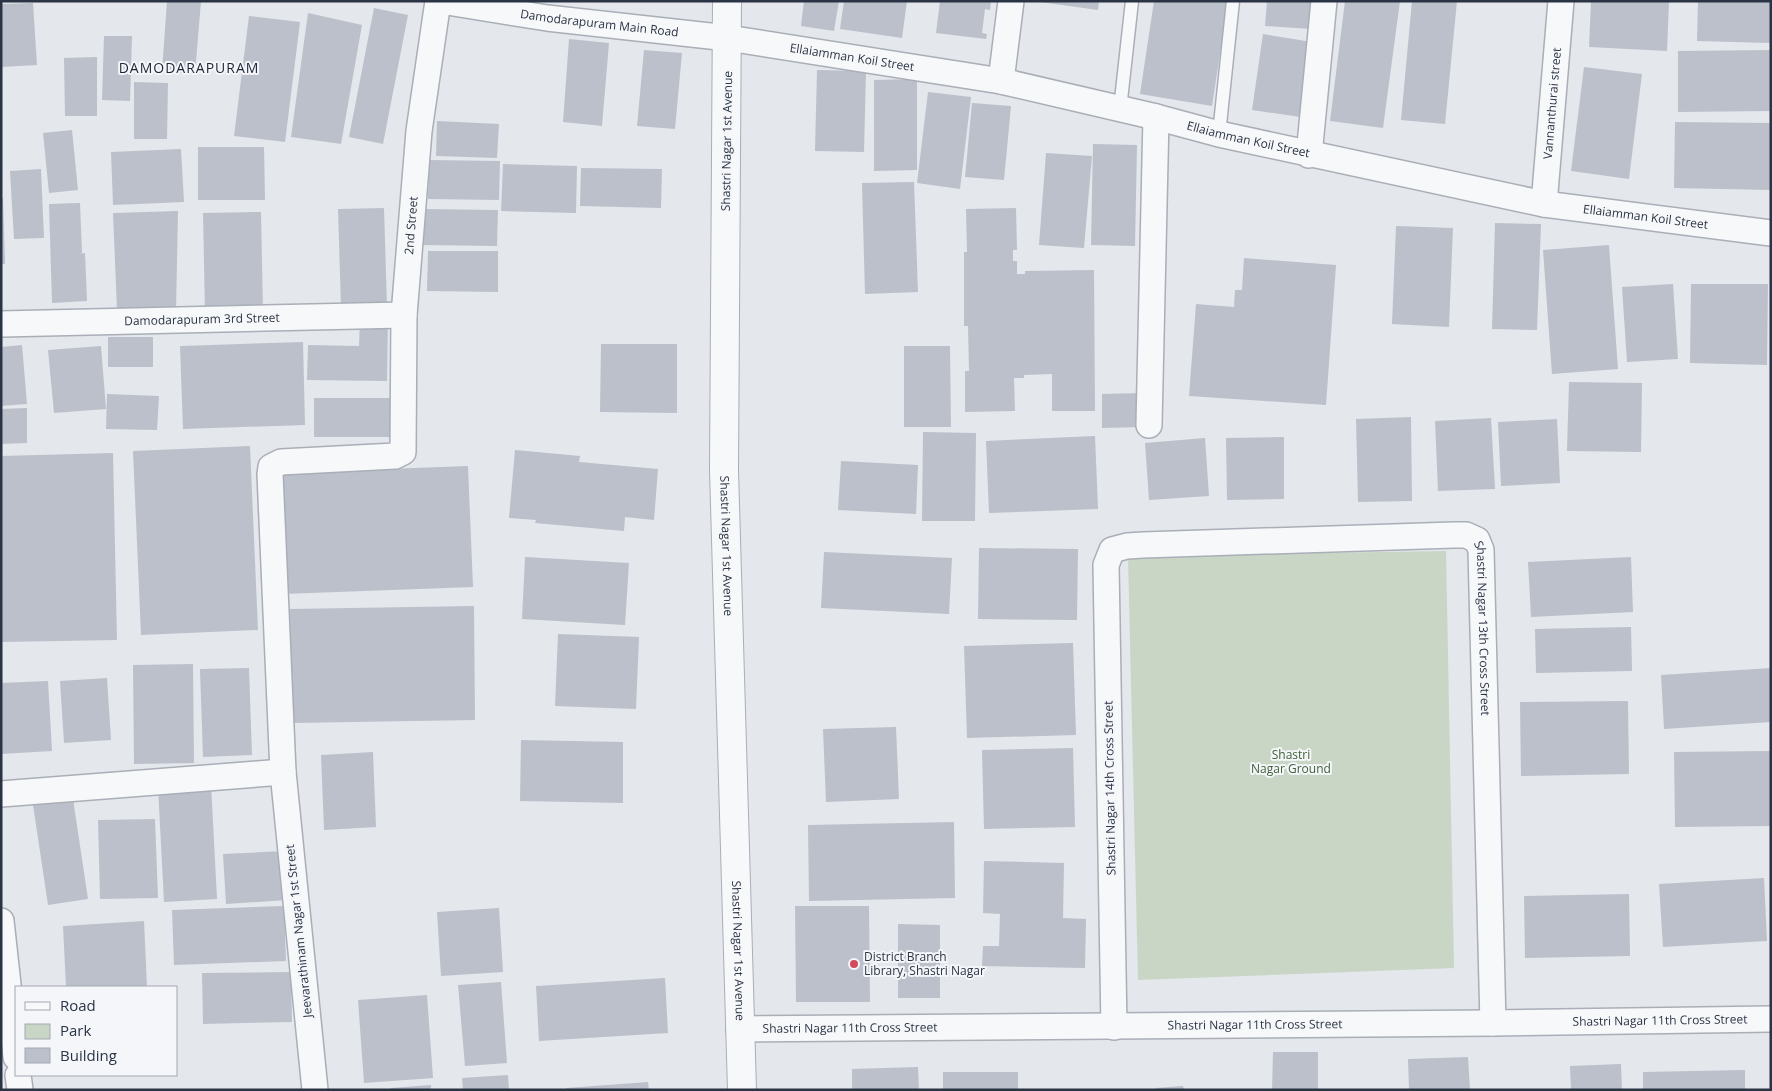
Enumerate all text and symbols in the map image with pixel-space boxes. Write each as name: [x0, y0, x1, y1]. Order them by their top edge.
street label: Damodarapuram Main Road: [519, 5, 680, 40]
street label: Ellaiamman Koil Street: [789, 39, 916, 75]
street label: Vannanthurai street: [1539, 47, 1565, 160]
district label: DAMODARAPURAM: [119, 58, 259, 77]
street label: Shastri Nagar 1st Avenue: [717, 70, 736, 211]
street label: Ellaiamman Koil Street: [1185, 117, 1312, 161]
street label: 2nd Street: [400, 196, 422, 255]
street label: Ellaiamman Koil Street: [1582, 200, 1709, 233]
street label: Damodarapuram 3rd Street: [124, 309, 280, 329]
street label: Shastri Nagar 1st Avenue: [716, 476, 737, 617]
street label: Shastri Nagar 13th Cross Street: [1470, 538, 1494, 716]
street label: Shastri Nagar 14th Cross Street: [1099, 700, 1120, 876]
park label: Shastri Nagar Ground: [1251, 746, 1331, 777]
street label: Jeevarathinam Nagar 1st Street: [281, 844, 316, 1020]
street label: Shastri Nagar 1st Avenue: [728, 880, 749, 1021]
place label: District Branch Library, Shastri Nagar: [864, 948, 985, 979]
marker: District Branch Library, Shastri Nagar: [848, 958, 860, 970]
legend: [15, 986, 178, 1076]
text: Road: [60, 995, 96, 1015]
street label: Shastri Nagar 11th Cross Street: [1572, 1010, 1748, 1030]
street label: Shastri Nagar 11th Cross Street: [1167, 1015, 1343, 1034]
street label: Shastri Nagar 11th Cross Street: [762, 1018, 938, 1037]
text: Park: [60, 1020, 91, 1040]
text: Building: [60, 1045, 117, 1065]

